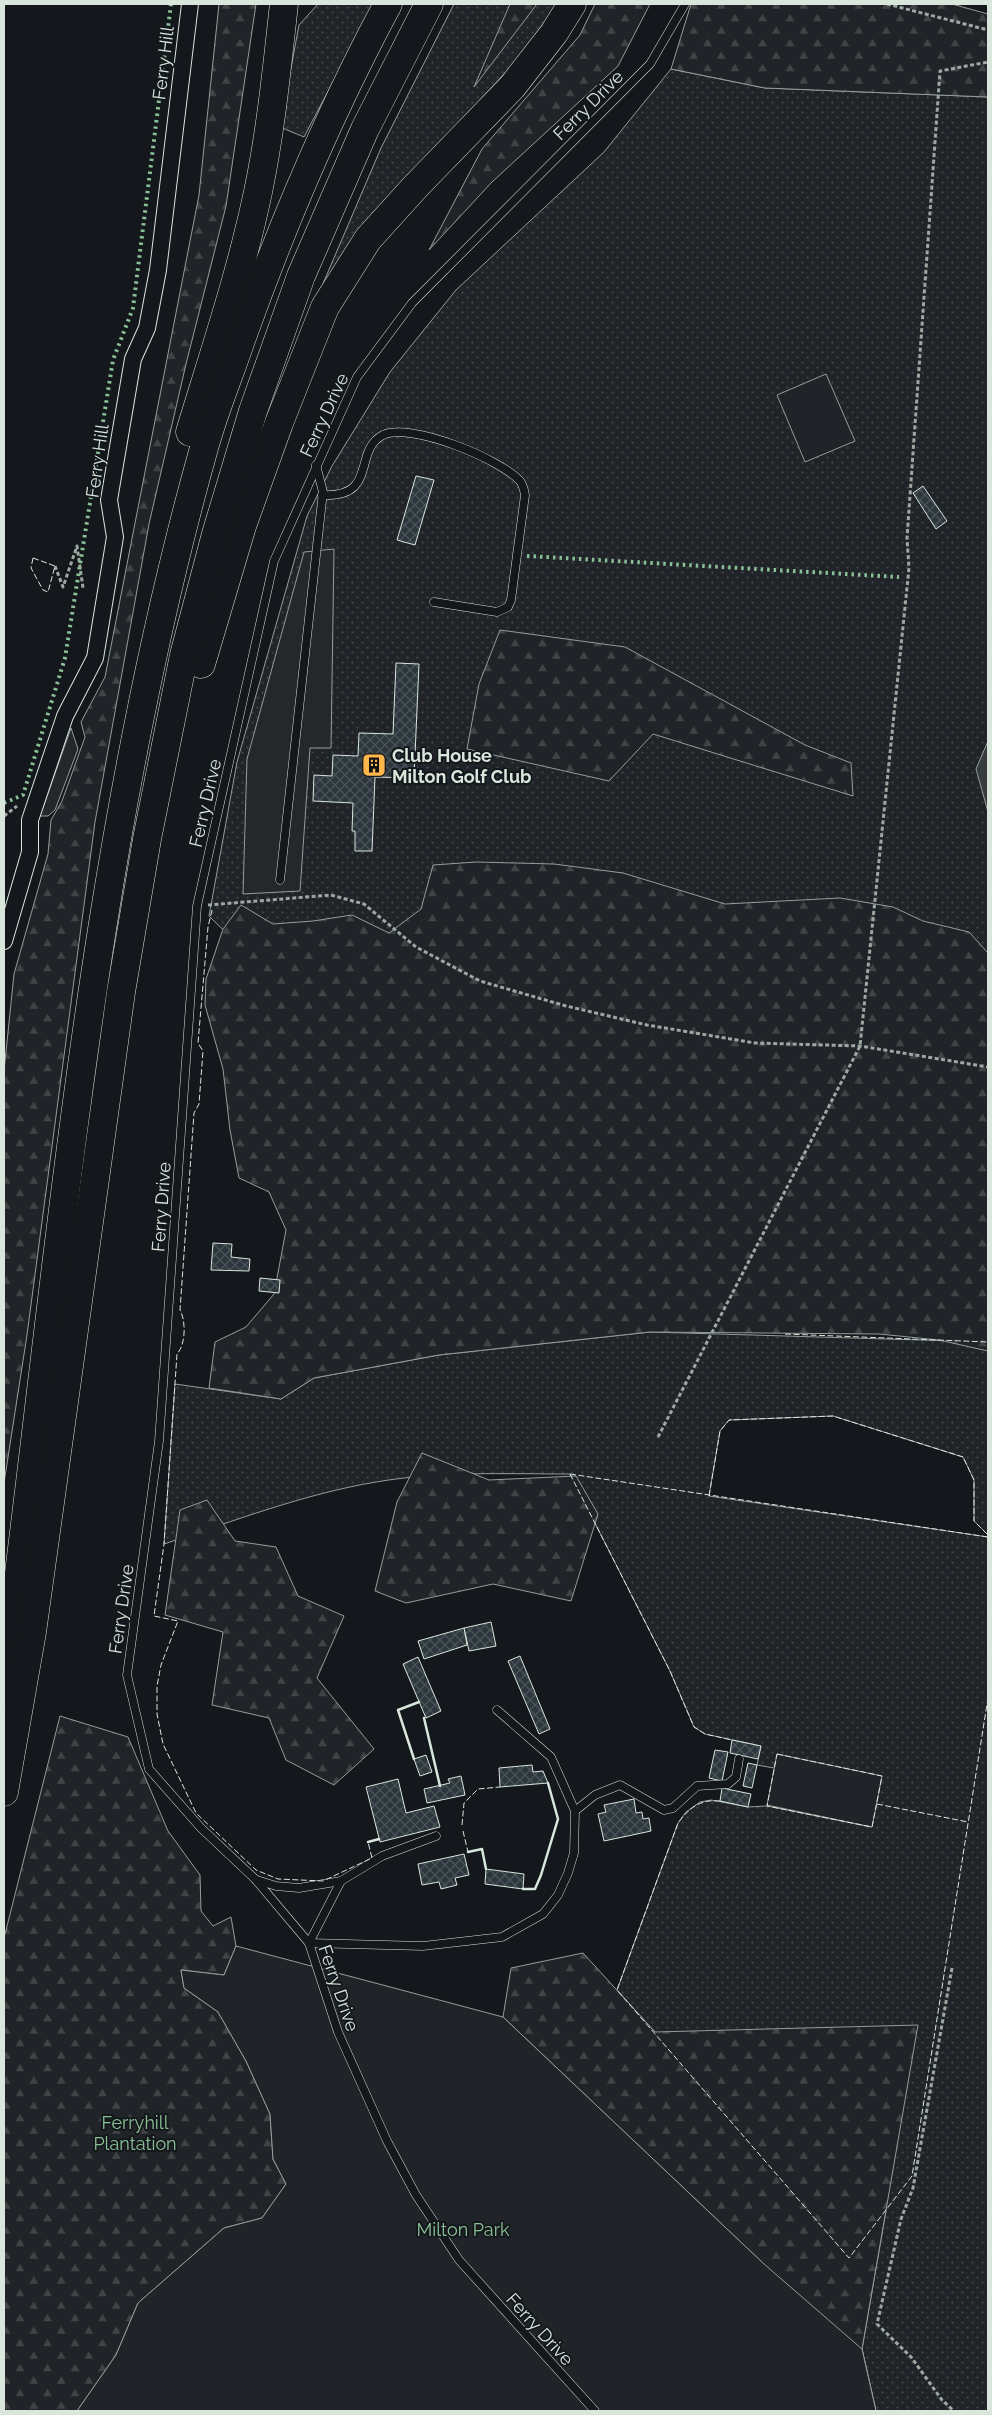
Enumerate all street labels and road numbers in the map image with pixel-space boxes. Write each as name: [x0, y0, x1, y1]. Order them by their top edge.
street label: Ferry Hill: [148, 25, 178, 101]
street label: Ferry Drive: [549, 65, 628, 144]
street label: Ferry Drive: [295, 369, 353, 460]
street label: Ferry Hill: [81, 423, 113, 499]
street label: Ferry Drive: [185, 756, 225, 849]
street label: Ferry Drive: [147, 1161, 175, 1253]
street label: Ferry Drive: [104, 1563, 138, 1655]
street label: Ferry Drive: [314, 1942, 364, 2034]
street label: Ferry Drive: [502, 2289, 578, 2370]

